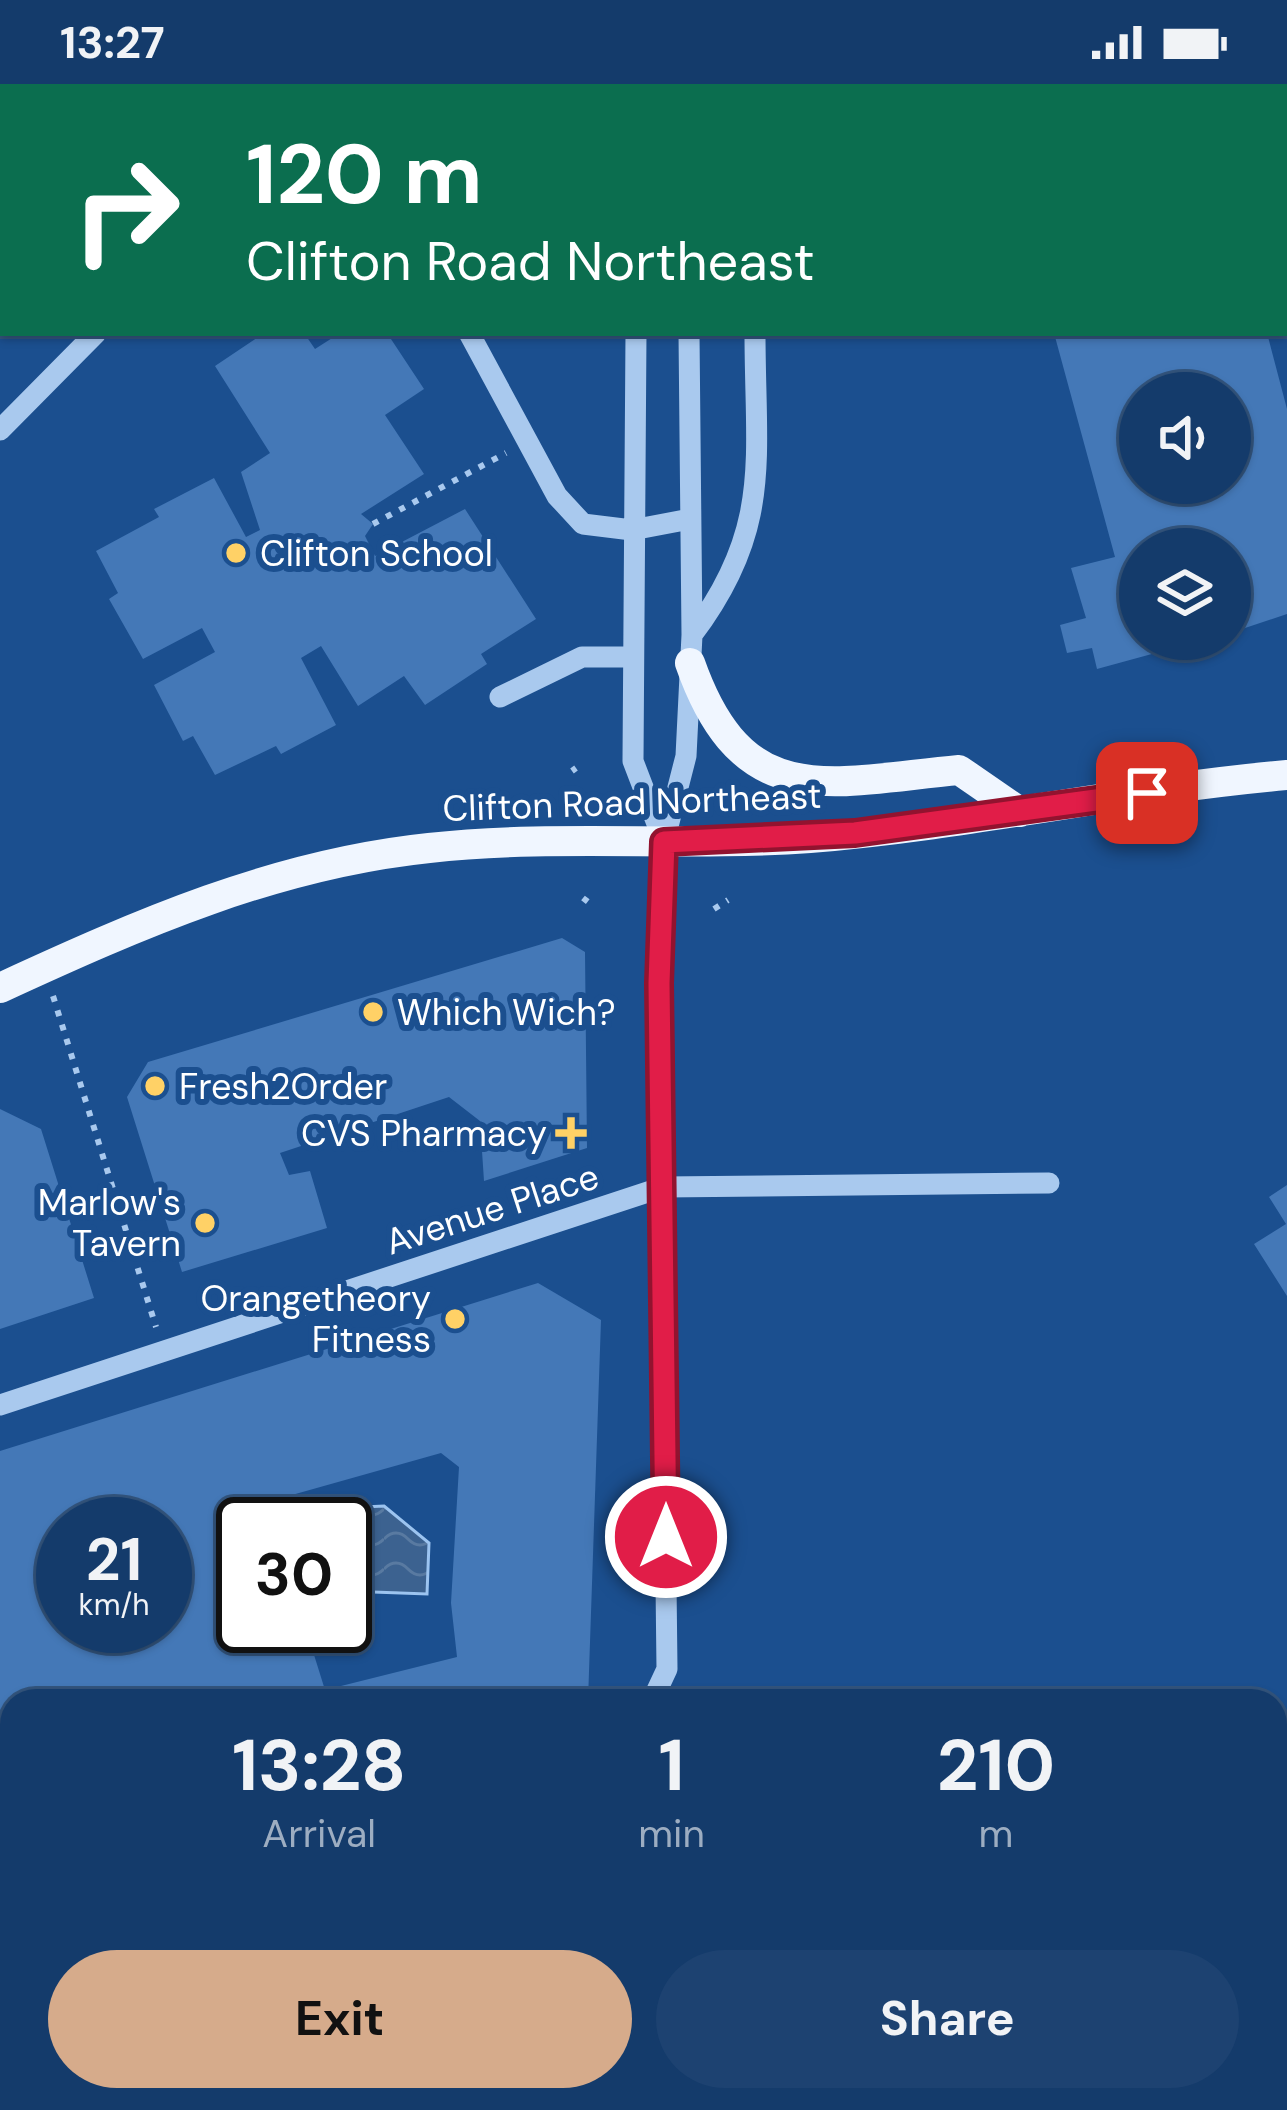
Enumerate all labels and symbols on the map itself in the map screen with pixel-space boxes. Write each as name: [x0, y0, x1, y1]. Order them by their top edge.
place label: Clifton School: [260, 530, 493, 577]
marker: Clifton School: [223, 540, 249, 566]
pin: [1096, 742, 1198, 844]
street label: Clifton Road Northeast: [442, 772, 822, 832]
place label: Which Wich?: [397, 989, 616, 1036]
marker: Which Wich?: [360, 999, 386, 1025]
place label: Fresh2Order: [179, 1063, 387, 1110]
marker: Fresh2Order: [142, 1073, 168, 1099]
place label: CVS Pharmacy: [301, 1110, 547, 1157]
marker: CVS Pharmacy: [558, 1120, 584, 1146]
street label: Avenue Place: [379, 1152, 605, 1266]
place label: Marlow's Tavern: [38, 1179, 181, 1267]
marker: Marlow's Tavern: [192, 1210, 218, 1236]
place label: Orangetheory Fitness: [200, 1275, 431, 1363]
marker: Orangetheory Fitness: [442, 1306, 468, 1332]
position arrow: [603, 1474, 729, 1600]
speed limit sign: 30: [216, 1497, 372, 1653]

